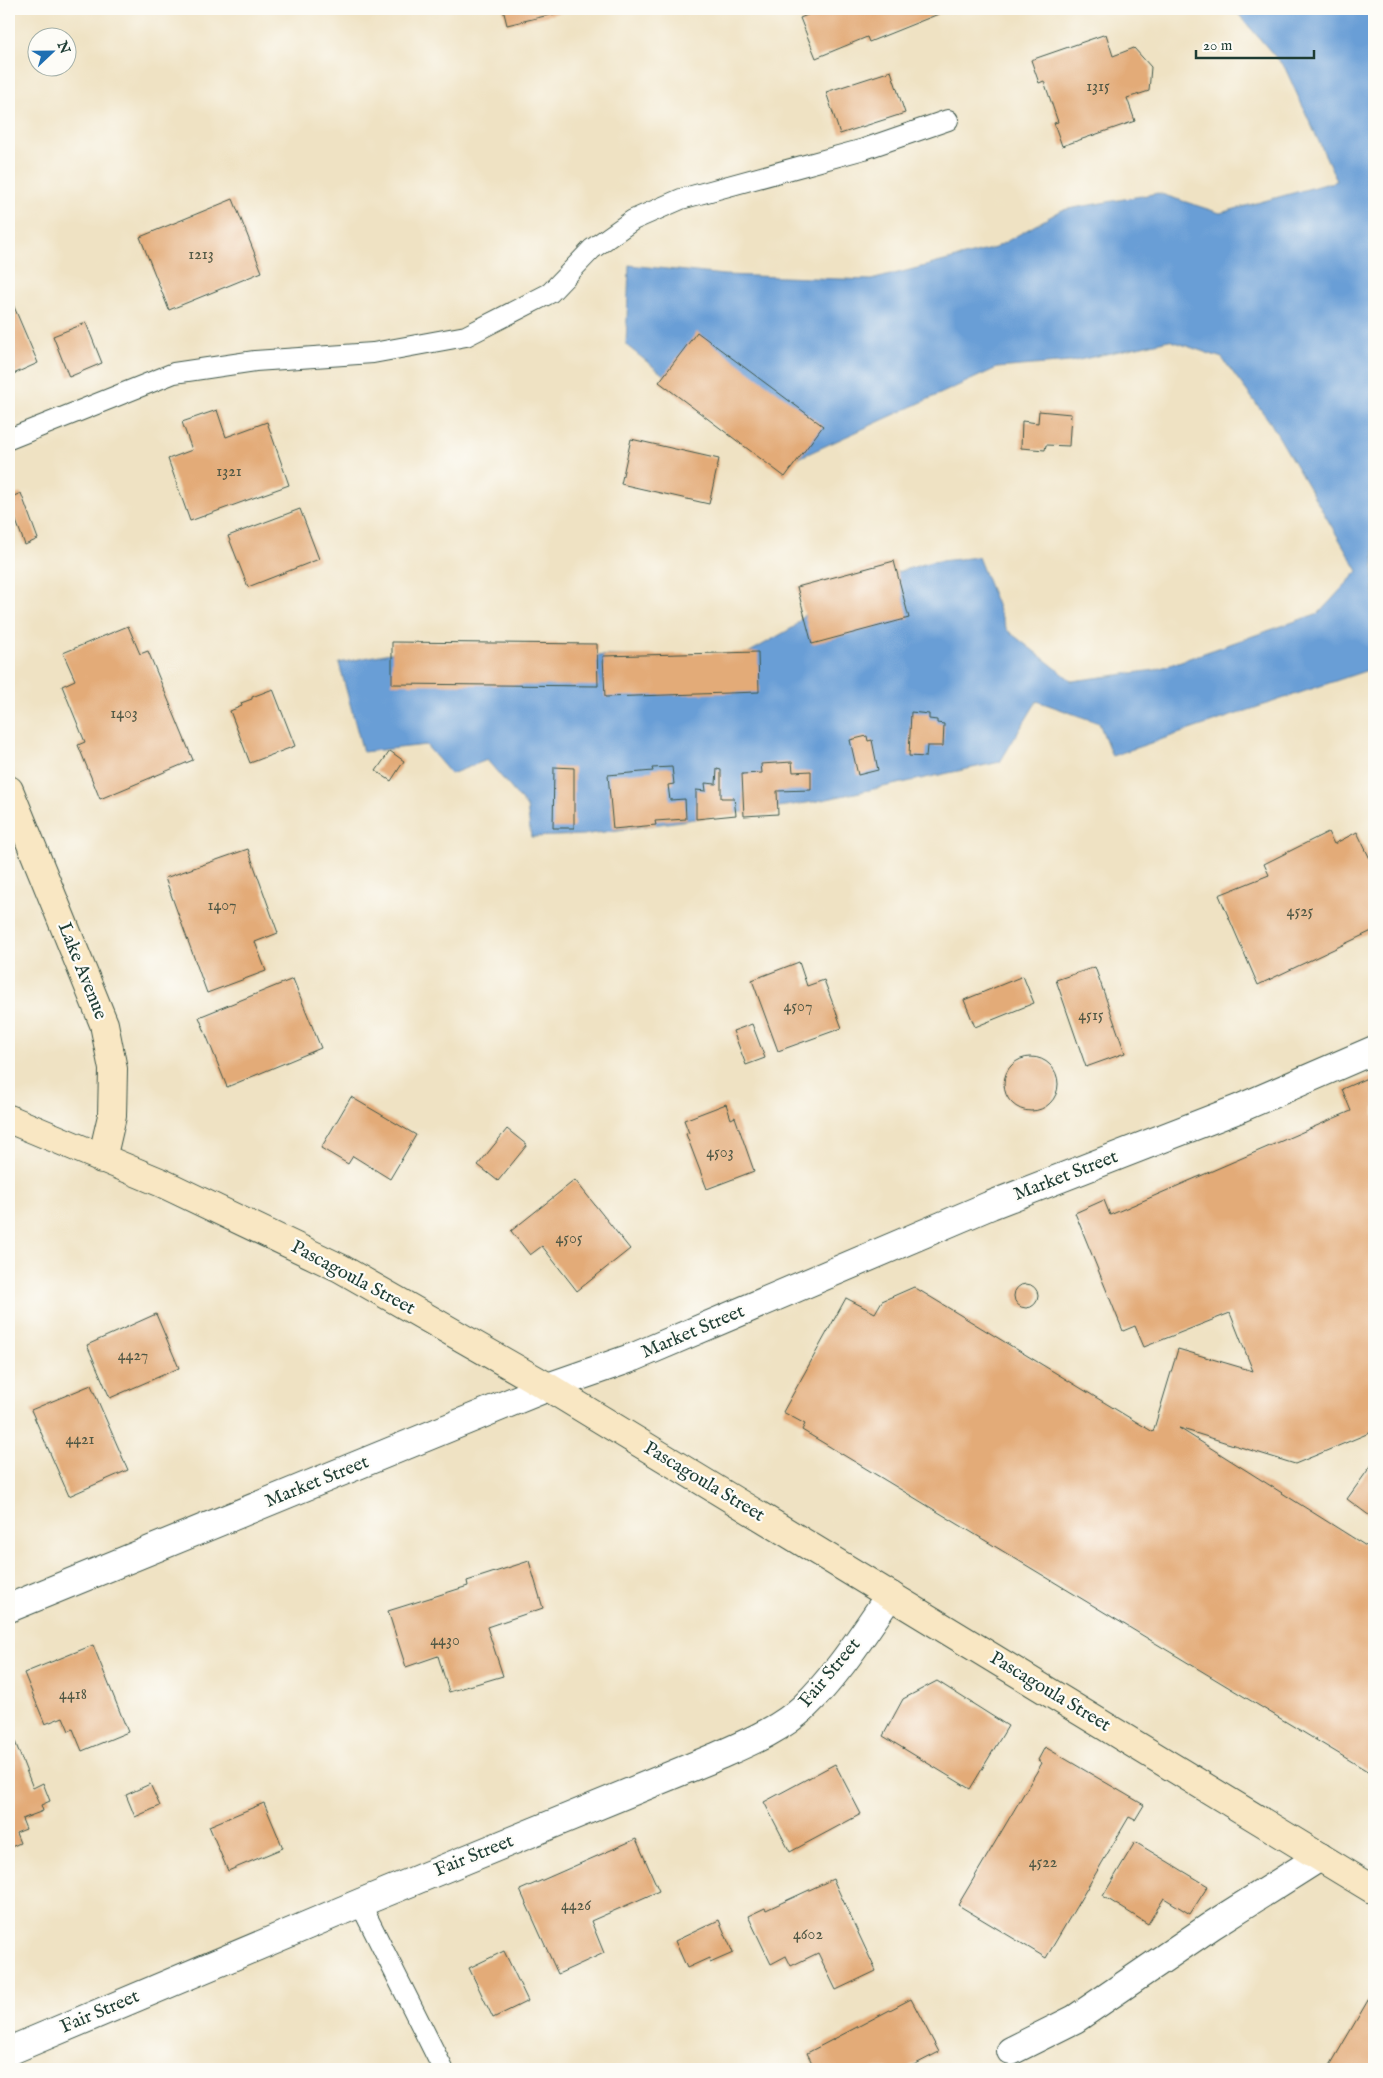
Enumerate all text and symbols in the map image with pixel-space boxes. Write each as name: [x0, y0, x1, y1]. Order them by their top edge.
north arrow: [28, 28, 78, 78]
scale bar: [1196, 28, 1313, 60]
text: 20 m: [1203, 36, 1233, 55]
text: N: [52, 38, 74, 56]
house number: 1315: [1086, 77, 1110, 97]
house number: 1213: [188, 245, 214, 265]
house number: 1321: [216, 462, 242, 482]
house number: 1403: [110, 704, 138, 724]
house number: 1407: [207, 896, 237, 916]
house number: 4525: [1287, 902, 1314, 922]
street label: Lake Avenue: [52, 919, 112, 1023]
house number: 4507: [784, 997, 812, 1017]
house number: 4515: [1078, 1006, 1104, 1026]
house number: 4503: [706, 1143, 734, 1163]
street label: Market Street: [1011, 1145, 1122, 1207]
house number: 4505: [555, 1229, 583, 1249]
street label: Pascagoula Street: [287, 1235, 420, 1321]
street label: Market Street: [638, 1299, 749, 1364]
house number: 4427: [118, 1346, 148, 1366]
house number: 4421: [65, 1430, 95, 1450]
street label: Pascagoula Street: [639, 1436, 769, 1528]
street label: Market Street: [262, 1450, 373, 1514]
house number: 4430: [430, 1631, 460, 1651]
street label: Fair Street: [794, 1633, 866, 1713]
street label: Pascagoula Street: [985, 1646, 1115, 1738]
house number: 4418: [59, 1685, 87, 1705]
street label: Fair Street: [431, 1829, 518, 1883]
house number: 4522: [1029, 1853, 1057, 1873]
house number: 4426: [561, 1896, 591, 1916]
house number: 4602: [793, 1925, 823, 1945]
street label: Fair Street: [57, 1984, 144, 2039]

